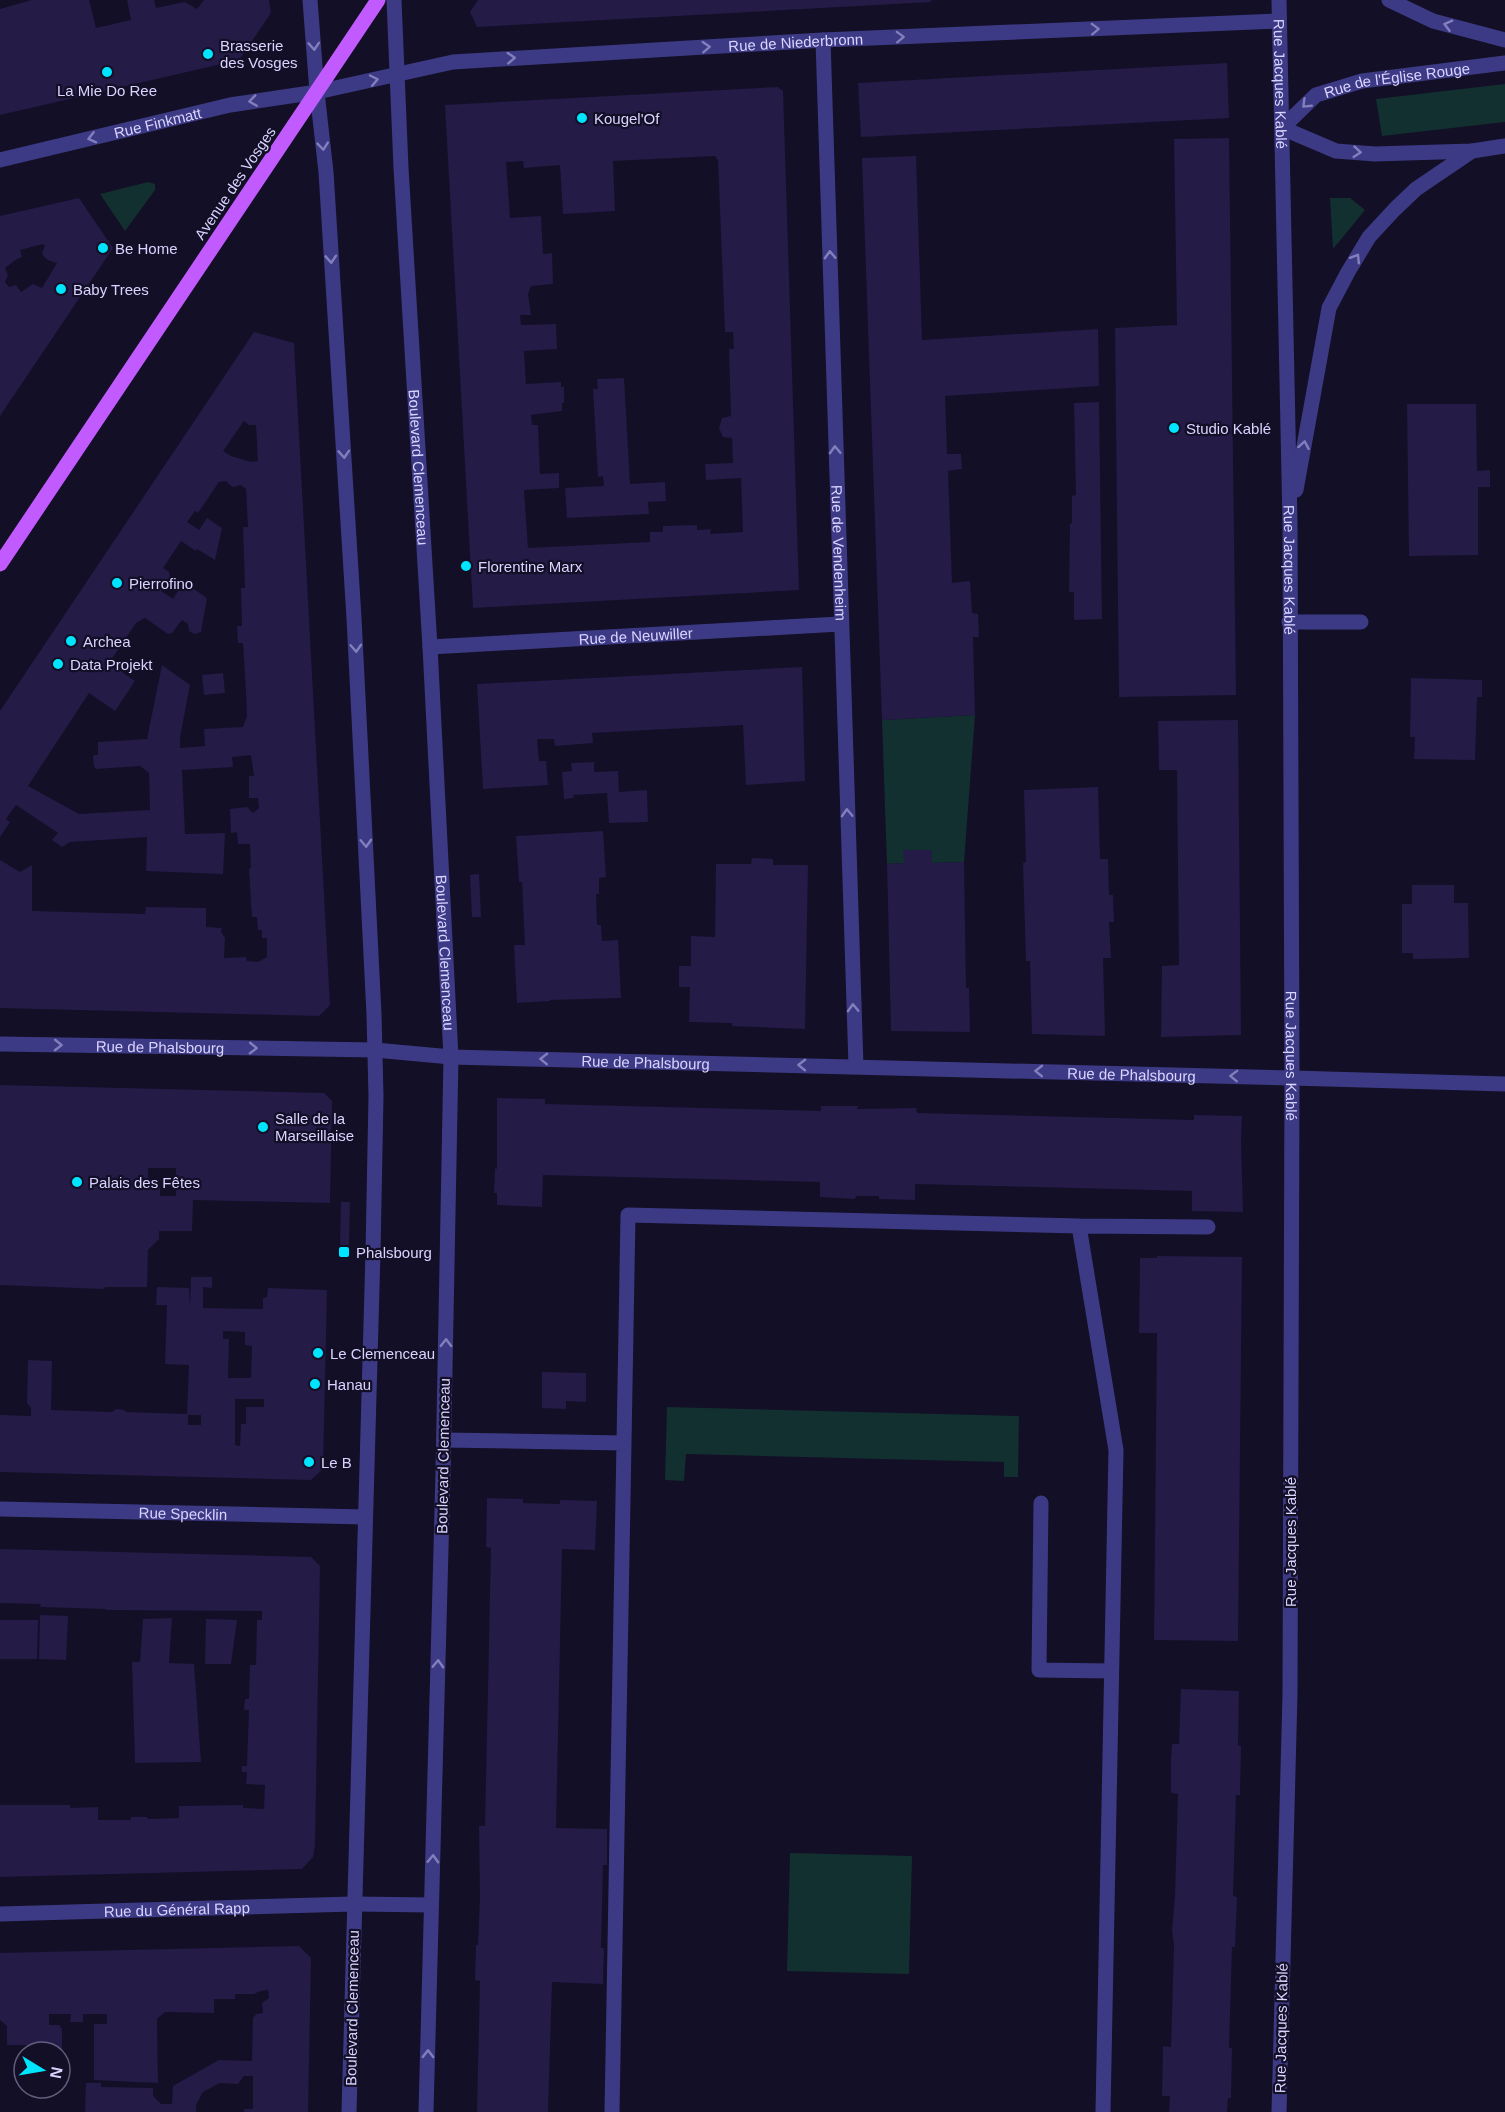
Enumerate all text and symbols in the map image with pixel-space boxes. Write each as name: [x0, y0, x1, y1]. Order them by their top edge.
street label: Rue Jacques Kablé: [1271, 19, 1291, 149]
one-way arrow: [1444, 20, 1454, 33]
one-way arrow: [1091, 22, 1100, 35]
street label: Rue de Niederbronn: [728, 30, 864, 54]
one-way arrow: [896, 31, 905, 44]
place label: Brasserie des Vosges: [220, 37, 298, 71]
one-way arrow: [307, 41, 320, 50]
one-way arrow: [701, 41, 710, 54]
marker: Brasserie des Vosges: [201, 47, 215, 61]
one-way arrow: [506, 52, 515, 65]
street label: Rue de l'Église Rouge: [1322, 59, 1471, 101]
marker: La Mie Do Ree: [100, 65, 114, 79]
one-way arrow: [369, 74, 379, 87]
place label: La Mie Do Ree: [57, 82, 157, 99]
one-way arrow: [248, 95, 257, 107]
one-way arrow: [1303, 97, 1313, 108]
street label: Rue Finkmatt: [112, 103, 204, 141]
place label: Kougel'Of: [594, 110, 660, 127]
marker: Kougel'Of: [575, 111, 589, 125]
street label: Avenue des Vosges: [191, 123, 279, 243]
one-way arrow: [87, 131, 97, 144]
one-way arrow: [316, 142, 329, 151]
one-way arrow: [1352, 146, 1361, 159]
place label: Be Home: [115, 240, 178, 257]
marker: Be Home: [96, 241, 110, 255]
one-way arrow: [823, 251, 836, 260]
one-way arrow: [325, 254, 338, 263]
one-way arrow: [1348, 254, 1359, 265]
place label: Baby Trees: [73, 281, 149, 298]
marker: Baby Trees: [54, 282, 68, 296]
street label: Boulevard Clemenceau: [406, 389, 432, 546]
place label: Studio Kablé: [1186, 420, 1271, 437]
marker: Studio Kablé: [1167, 421, 1181, 435]
one-way arrow: [1298, 440, 1310, 449]
one-way arrow: [829, 446, 842, 455]
one-way arrow: [337, 449, 350, 458]
street label: Rue de Vendenheim: [829, 484, 850, 621]
street label: Rue Jacques Kablé: [1281, 505, 1299, 635]
place label: Florentine Marx: [478, 558, 583, 575]
marker: Florentine Marx: [459, 559, 473, 573]
place label: Pierrofino: [129, 575, 193, 592]
marker: Pierrofino: [110, 576, 124, 590]
street label: Rue de Neuwiller: [578, 624, 693, 647]
place label: Archea: [83, 633, 131, 650]
marker: Archea: [64, 634, 78, 648]
one-way arrow: [349, 644, 362, 653]
place label: Data Projekt: [70, 656, 153, 673]
marker: Data Projekt: [51, 657, 65, 671]
one-way arrow: [840, 809, 853, 818]
one-way arrow: [359, 838, 372, 847]
street label: Boulevard Clemenceau: [433, 874, 458, 1031]
street label: Rue Jacques Kablé: [1283, 991, 1301, 1121]
one-way arrow: [847, 1003, 860, 1012]
street label: Rue de Phalsbourg: [96, 1037, 224, 1056]
one-way arrow: [54, 1039, 63, 1051]
one-way arrow: [249, 1042, 258, 1054]
one-way arrow: [539, 1052, 548, 1065]
street label: Rue de Phalsbourg: [581, 1052, 710, 1072]
one-way arrow: [797, 1059, 806, 1071]
street label: Rue de Phalsbourg: [1067, 1064, 1196, 1084]
one-way arrow: [1034, 1065, 1043, 1077]
one-way arrow: [1229, 1070, 1238, 1082]
place label: Salle de la Marseillaise: [275, 1110, 354, 1144]
marker: Salle de la Marseillaise: [256, 1120, 270, 1134]
place label: Palais des Fêtes: [89, 1174, 200, 1191]
marker: Palais des Fêtes: [70, 1175, 84, 1189]
place label: Phalsbourg: [356, 1244, 432, 1261]
marker: Phalsbourg: [337, 1245, 351, 1259]
one-way arrow: [440, 1338, 452, 1347]
place label: Le Clemenceau: [330, 1345, 435, 1362]
marker: Le Clemenceau: [311, 1346, 325, 1360]
place label: Hanau: [327, 1376, 371, 1393]
marker: Hanau: [308, 1377, 322, 1391]
street label: Boulevard Clemenceau: [433, 1378, 453, 1534]
place label: Le B: [321, 1454, 352, 1471]
marker: Le B: [302, 1455, 316, 1469]
street label: Rue Jacques Kablé: [1282, 1477, 1299, 1607]
street label: Rue Specklin: [139, 1504, 227, 1522]
one-way arrow: [432, 1659, 444, 1668]
one-way arrow: [426, 1854, 439, 1863]
street label: Rue du Général Rapp: [104, 1898, 250, 1920]
street label: Boulevard Clemenceau: [342, 1930, 362, 2086]
street label: Rue Jacques Kablé: [1271, 1963, 1291, 2093]
north arrow: [12, 2040, 72, 2100]
one-way arrow: [421, 2049, 434, 2058]
text: N: [47, 2065, 66, 2080]

